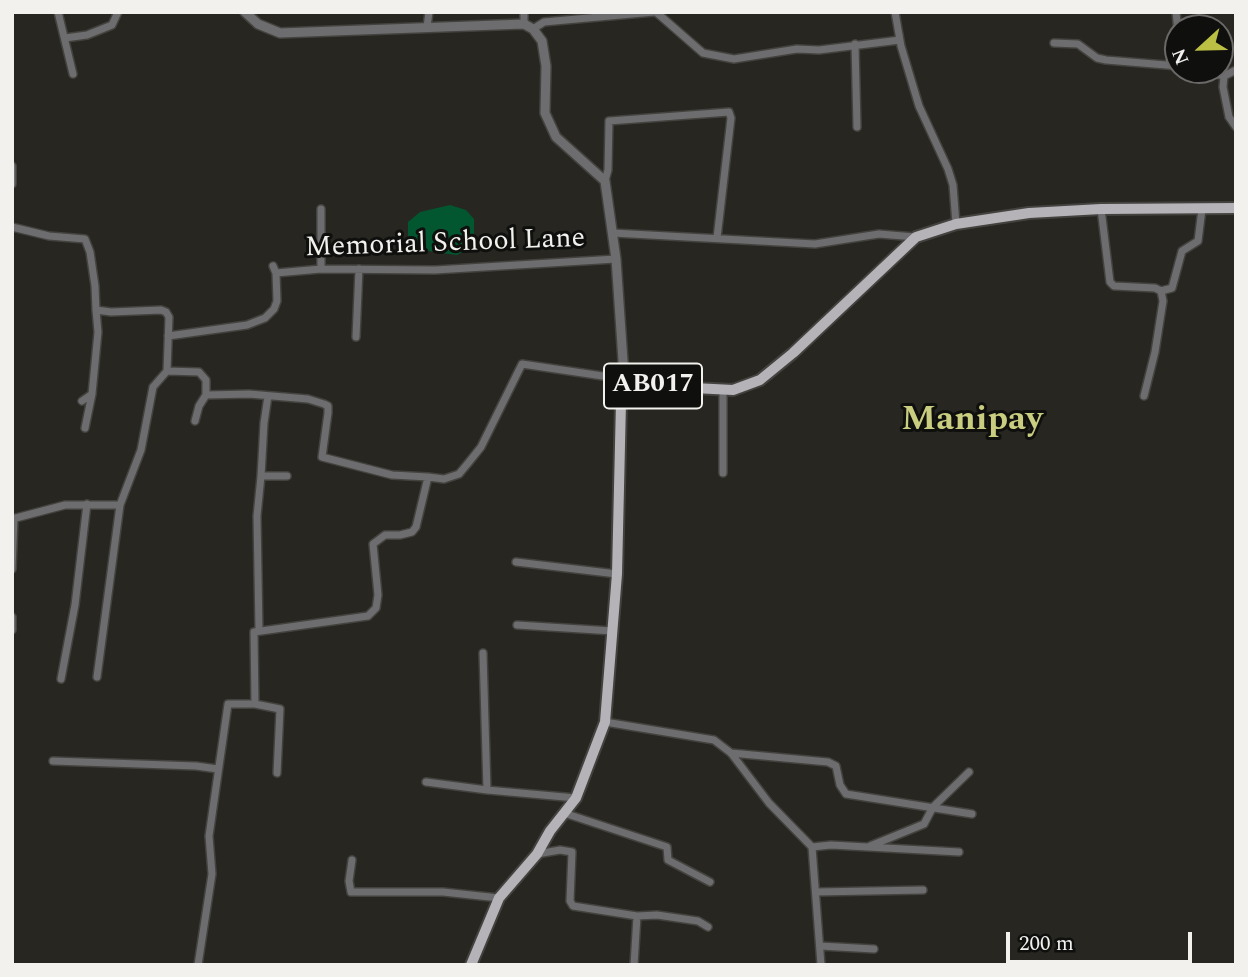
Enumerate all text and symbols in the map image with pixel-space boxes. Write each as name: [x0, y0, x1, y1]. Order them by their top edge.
north arrow: [1164, 14, 1234, 84]
text: N: [1165, 44, 1197, 69]
street label: Memorial School Lane: [304, 223, 586, 267]
road number: AB017: [604, 364, 702, 408]
district label: Manipay: [901, 401, 1043, 443]
scale bar: [1010, 918, 1196, 962]
text: 200 m: [1019, 928, 1074, 960]

